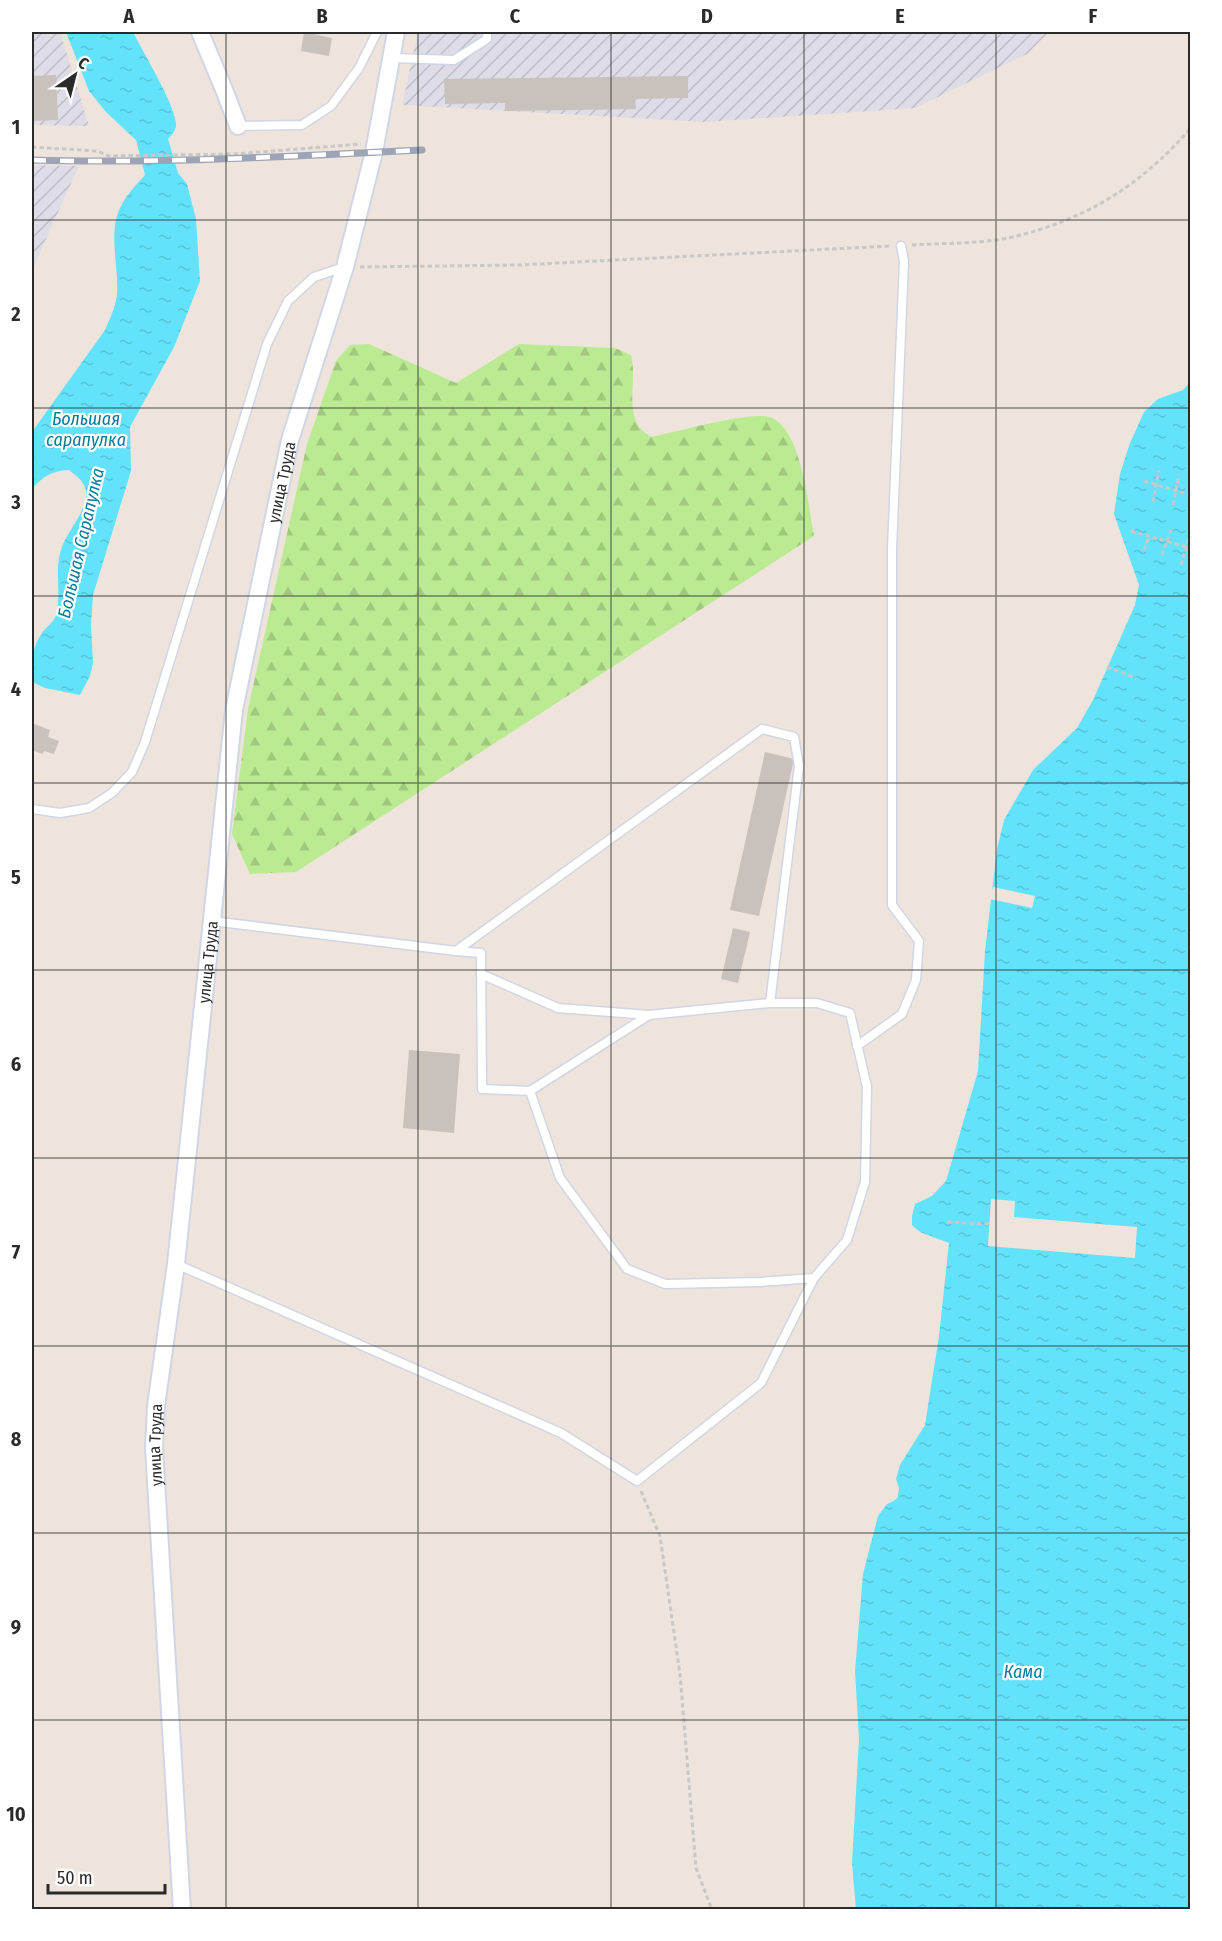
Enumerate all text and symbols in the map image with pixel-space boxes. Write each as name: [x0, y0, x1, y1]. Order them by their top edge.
text: A: [123, 4, 136, 28]
text: B: [316, 4, 328, 28]
text: C: [510, 4, 521, 28]
text: D: [701, 4, 713, 28]
text: E: [895, 4, 905, 28]
text: F: [1089, 4, 1098, 28]
north arrow: [45, 45, 105, 105]
text: С: [74, 53, 93, 74]
text: 1: [12, 115, 20, 139]
text: 2: [10, 302, 21, 326]
water label: Большая сарапулка: [46, 408, 126, 451]
street label: улица Труда: [264, 440, 299, 525]
water label: Большая Сарапулка: [53, 466, 109, 620]
text: 3: [10, 490, 21, 514]
text: 4: [11, 677, 21, 701]
text: 5: [11, 865, 21, 889]
street label: улица Труда: [194, 920, 221, 1004]
text: 6: [11, 1052, 21, 1076]
text: 7: [12, 1240, 21, 1264]
street label: улица Труда: [144, 1403, 166, 1487]
text: 8: [11, 1427, 22, 1451]
text: 9: [11, 1615, 21, 1639]
water label: Кама: [1003, 1661, 1043, 1683]
text: 10: [6, 1802, 26, 1826]
scale bar: [48, 1857, 165, 1895]
text: 50 m: [57, 1867, 93, 1889]

